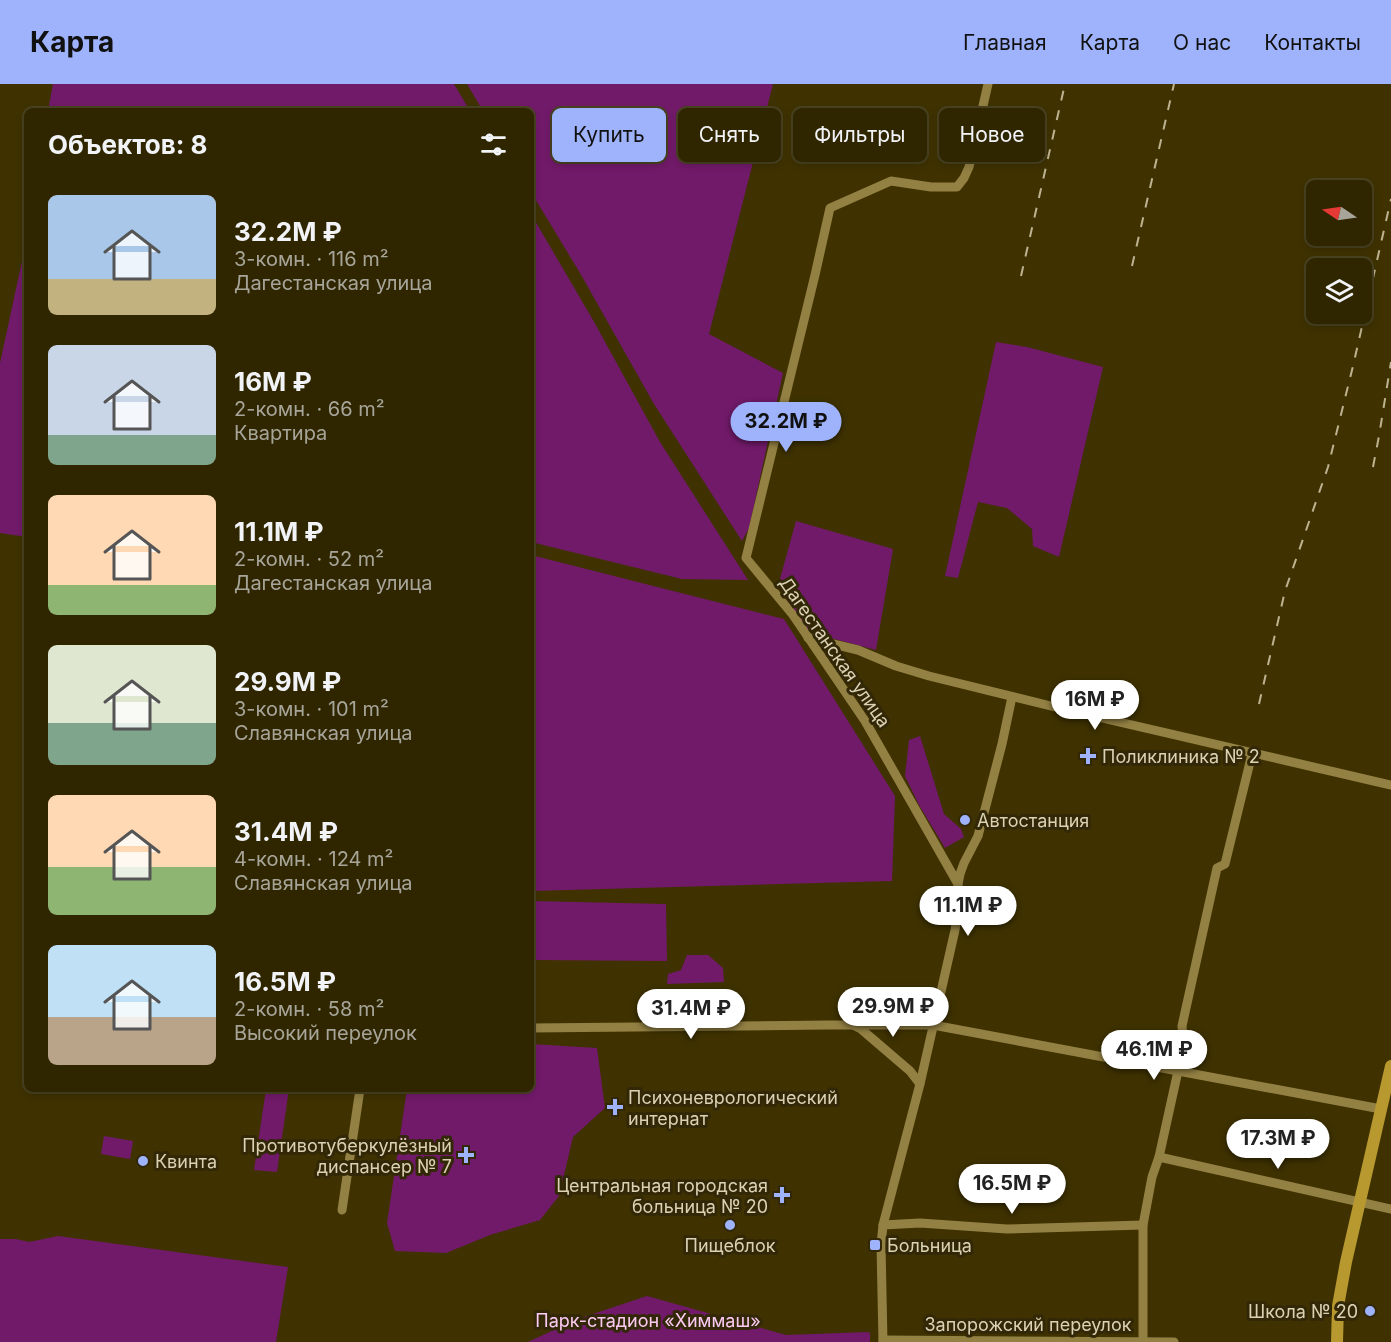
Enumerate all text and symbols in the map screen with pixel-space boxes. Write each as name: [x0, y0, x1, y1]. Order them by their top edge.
text: Карта: [30, 25, 114, 59]
text: Главная: [963, 30, 1047, 55]
text: Карта: [1080, 30, 1140, 55]
text: О нас: [1173, 30, 1231, 55]
text: Контакты: [1264, 30, 1361, 55]
chip: Купить: [552, 108, 666, 162]
chip: Снять: [678, 108, 781, 162]
chip: Фильтры: [793, 108, 927, 162]
chip: Новое: [939, 108, 1045, 162]
icon: filters: [477, 128, 510, 161]
text: Объектов: 8: [48, 129, 208, 160]
north arrow: [1306, 180, 1372, 246]
map controls: [1306, 180, 1372, 324]
text: 32.2M ₽: [234, 216, 342, 247]
icon: home: [96, 219, 168, 291]
text: 3-комн. · 116 m²: [234, 247, 389, 271]
button: layers: [1306, 258, 1372, 324]
text: Дагестанская улица: [234, 271, 433, 295]
text: 16M ₽: [234, 366, 312, 397]
icon: home: [96, 369, 168, 441]
text: 2-комн. · 66 m²: [234, 397, 385, 421]
pin: 32.2M ₽: [731, 402, 841, 453]
text: 32.2M ₽: [745, 409, 828, 433]
text: Квартира: [234, 421, 327, 445]
text: 11.1M ₽: [234, 516, 324, 547]
icon: home: [96, 519, 168, 591]
text: 2-комн. · 52 m²: [234, 547, 384, 571]
text: Дагестанская улица: [234, 571, 433, 595]
street label: Дагестанская улица: [775, 573, 895, 731]
text: 29.9M ₽: [234, 666, 341, 697]
icon: home: [96, 669, 168, 741]
pin: 16M ₽: [1053, 680, 1137, 731]
text: 16M ₽: [1065, 687, 1125, 711]
text: 3-комн. · 101 m²: [234, 697, 389, 721]
text: Славянская улица: [234, 721, 413, 745]
place label: Поликлиника № 2: [1102, 746, 1260, 767]
marker: Поликлиника № 2: [1079, 747, 1097, 765]
place label: Автостанция: [977, 810, 1089, 831]
marker: Автостанция: [958, 813, 972, 827]
text: 31.4M ₽: [234, 816, 338, 847]
icon: home: [96, 819, 168, 891]
text: 4-комн. · 124 m²: [234, 847, 393, 871]
text: Славянская улица: [234, 871, 413, 895]
pin: 11.1M ₽: [913, 886, 1023, 937]
text: 11.1M ₽: [934, 893, 1002, 917]
text: 16.5M ₽: [234, 966, 336, 997]
icon: home: [96, 969, 168, 1041]
pin: 29.9M ₽: [838, 987, 948, 1038]
pin: 31.4M ₽: [636, 989, 746, 1040]
text: 29.9M ₽: [852, 994, 934, 1018]
text: 31.4M ₽: [651, 996, 731, 1020]
text: 2-комн. · 58 m²: [234, 997, 384, 1021]
text: Высокий переулок: [234, 1021, 417, 1045]
pin: 46.1M ₽: [1099, 1030, 1209, 1081]
text: 46.1M ₽: [1115, 1037, 1193, 1061]
place label: Психоневрологический интернат: [628, 1087, 838, 1129]
marker: Психоневрологический интернат: [606, 1098, 624, 1116]
pin: 17.3M ₽: [1223, 1119, 1333, 1170]
text: 17.3M ₽: [1240, 1126, 1316, 1150]
place label: Противотуберкулёзный диспансер № 7: [242, 1135, 452, 1177]
marker: Противотуберкулёзный диспансер № 7: [457, 1146, 475, 1164]
place label: Квинта: [155, 1151, 217, 1172]
marker: Квинта: [136, 1154, 150, 1168]
pin: 16.5M ₽: [957, 1164, 1067, 1215]
text: 16.5M ₽: [973, 1171, 1051, 1195]
place label: Центральная городская больница № 20: [556, 1175, 768, 1217]
marker: Центральная городская больница № 20: [773, 1186, 791, 1204]
marker: Пищеблок: [723, 1218, 737, 1232]
place label: Пищеблок: [685, 1235, 776, 1256]
place label: Больница: [887, 1235, 972, 1256]
marker: Больница: [868, 1238, 882, 1252]
place label: Школа № 20: [1248, 1301, 1358, 1322]
marker: Школа № 20: [1363, 1304, 1377, 1318]
park label: Парк-стадион «Химмаш»: [535, 1310, 761, 1331]
street label: Запорожский переулок: [924, 1314, 1132, 1335]

